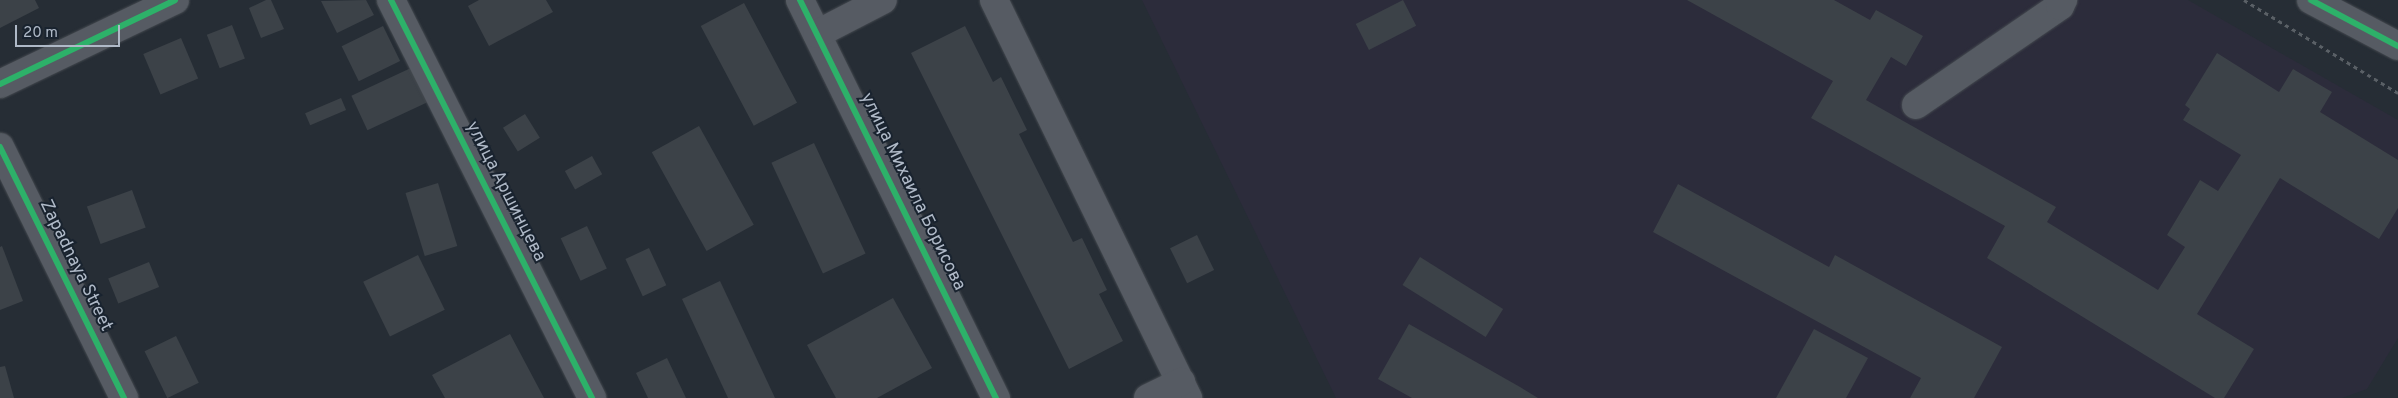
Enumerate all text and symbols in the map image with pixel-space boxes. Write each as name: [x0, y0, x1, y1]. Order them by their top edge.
scale bar: [18, 15, 122, 47]
text: 20 m: [23, 24, 58, 43]
street label: улица Михаила Борисова: [855, 90, 969, 294]
street label: улица Аршинцева: [460, 118, 550, 266]
street label: Zapadnaya Street: [34, 197, 116, 335]

